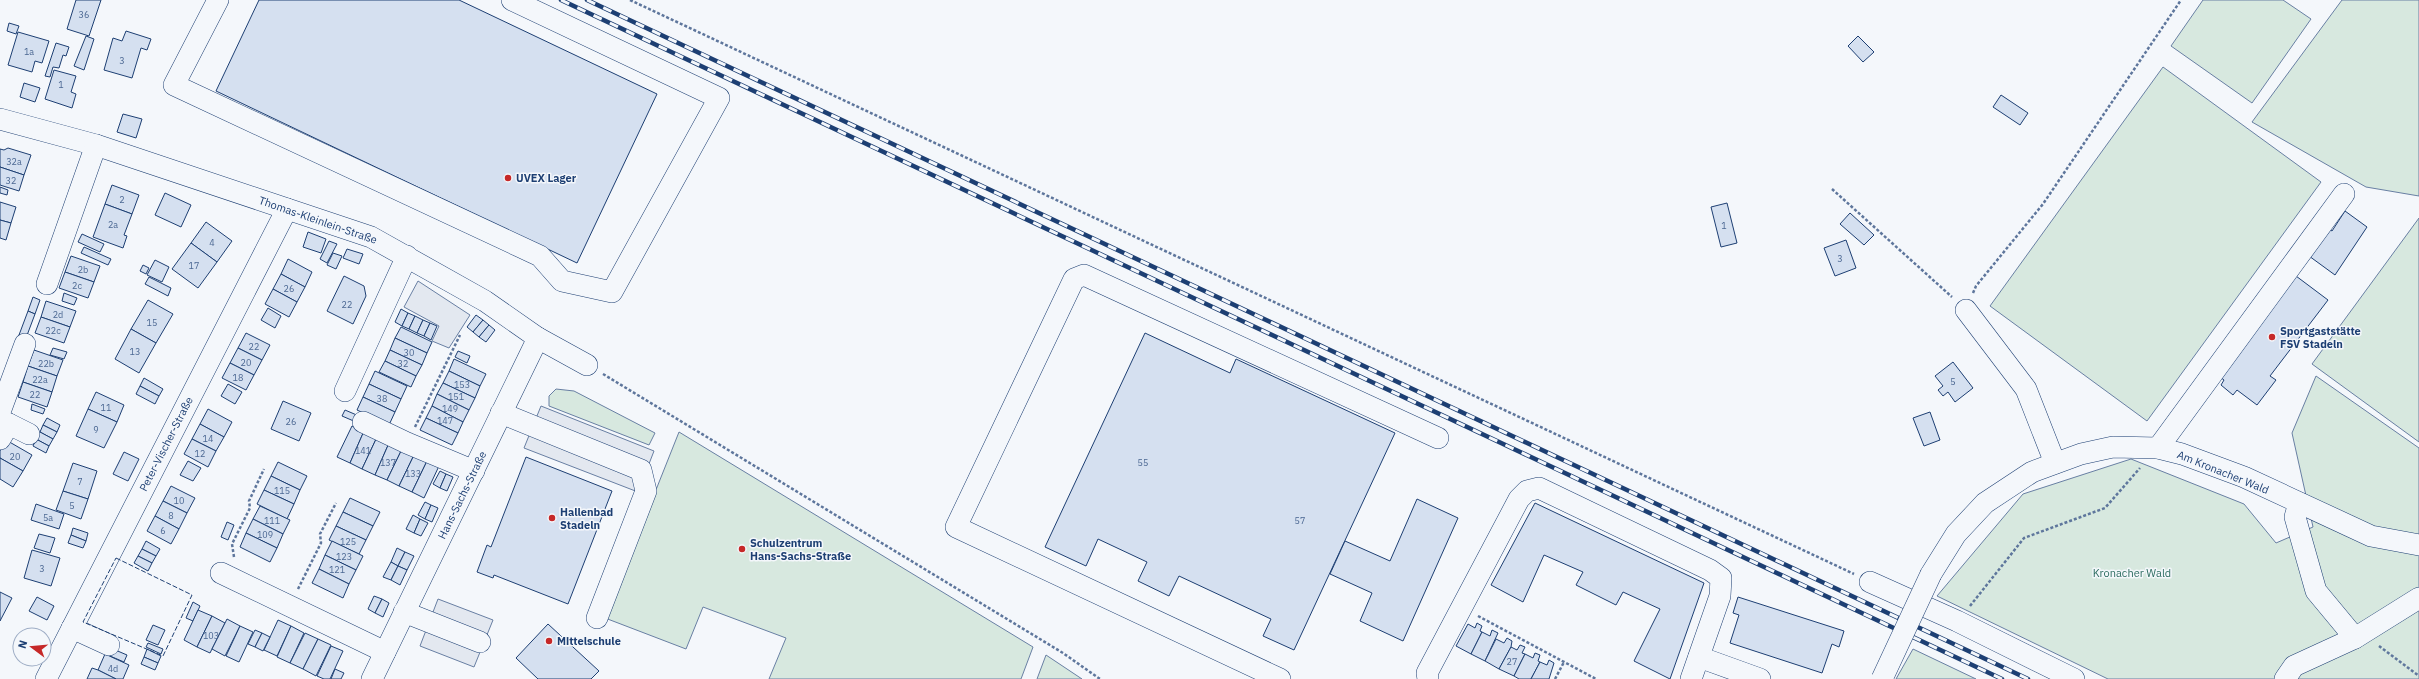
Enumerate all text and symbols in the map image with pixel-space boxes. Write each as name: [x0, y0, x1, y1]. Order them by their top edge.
house number: 36: [79, 9, 89, 20]
house number: 1a: [24, 46, 34, 57]
house number: 3: [119, 55, 125, 66]
house number: 1: [58, 79, 64, 90]
house number: 32a: [6, 156, 22, 167]
place label: UVEX Lager: [516, 171, 577, 185]
marker: UVEX Lager: [503, 173, 513, 183]
house number: 32: [6, 175, 16, 186]
street label: Thomas-Kleinlein-Straße: [257, 193, 379, 247]
house number: 2: [119, 194, 125, 205]
house number: 2a: [108, 219, 118, 230]
house number: 1: [1721, 220, 1727, 231]
house number: 4: [209, 237, 215, 248]
house number: 3: [1837, 253, 1843, 264]
house number: 17: [189, 260, 199, 271]
house number: 2b: [78, 264, 88, 275]
house number: 2c: [72, 280, 82, 291]
house number: 26: [284, 283, 294, 294]
house number: 22: [342, 299, 352, 310]
house number: 2d: [53, 309, 63, 320]
house number: 15: [147, 317, 157, 328]
place label: Sportgaststätte FSV Stadeln: [2280, 324, 2361, 351]
house number: 22c: [45, 325, 61, 336]
marker: Sportgaststätte FSV Stadeln: [2267, 332, 2277, 342]
house number: 22: [249, 341, 259, 352]
house number: 13: [130, 346, 140, 357]
house number: 30: [404, 347, 414, 358]
house number: 20: [241, 357, 251, 368]
house number: 22b: [38, 358, 54, 369]
house number: 32: [398, 358, 408, 369]
house number: 18: [233, 372, 243, 383]
house number: 22a: [32, 374, 48, 385]
house number: 5: [1950, 376, 1956, 387]
house number: 153: [454, 379, 470, 390]
house number: 22: [30, 389, 40, 400]
house number: 151: [448, 391, 464, 402]
house number: 38: [377, 393, 387, 404]
street label: Peter-Vischer-Straße: [136, 394, 196, 494]
house number: 11: [101, 402, 111, 413]
house number: 149: [442, 403, 458, 414]
house number: 147: [437, 415, 453, 426]
house number: 26: [286, 416, 296, 427]
house number: 9: [93, 424, 99, 435]
house number: 14: [203, 433, 213, 444]
house number: 141: [355, 445, 371, 456]
street label: Am Kronacher Wald: [2175, 447, 2271, 497]
house number: 12: [195, 448, 205, 459]
street label: Hans-Sachs-Straße: [435, 449, 489, 541]
house number: 20: [10, 451, 20, 462]
house number: 137: [380, 457, 396, 468]
house number: 55: [1138, 457, 1148, 468]
house number: 133: [405, 468, 421, 479]
house number: 7: [77, 476, 83, 487]
house number: 115: [274, 485, 290, 496]
house number: 10: [174, 495, 184, 506]
house number: 5: [69, 500, 75, 511]
place label: Hallenbad Stadeln: [560, 505, 613, 532]
house number: 8: [168, 510, 174, 521]
house number: 5a: [43, 512, 53, 523]
marker: Hallenbad Stadeln: [547, 513, 557, 523]
house number: 111: [264, 515, 280, 526]
house number: 57: [1295, 515, 1305, 526]
house number: 6: [160, 525, 166, 536]
house number: 109: [257, 529, 273, 540]
house number: 125: [340, 536, 356, 547]
place label: Schulzentrum Hans-Sachs-Straße: [750, 536, 851, 563]
marker: Schulzentrum Hans-Sachs-Straße: [737, 544, 747, 554]
house number: 123: [336, 551, 352, 562]
house number: 3: [39, 563, 45, 574]
house number: 121: [329, 564, 345, 575]
park label: Kronacher Wald: [2093, 566, 2171, 580]
north arrow: [12, 627, 52, 667]
house number: 103: [203, 630, 219, 641]
place label: Mittelschule: [557, 634, 621, 648]
marker: Mittelschule: [544, 636, 554, 646]
text: N: [15, 638, 30, 650]
house number: 27: [1507, 656, 1517, 667]
house number: 4d: [108, 663, 118, 674]

